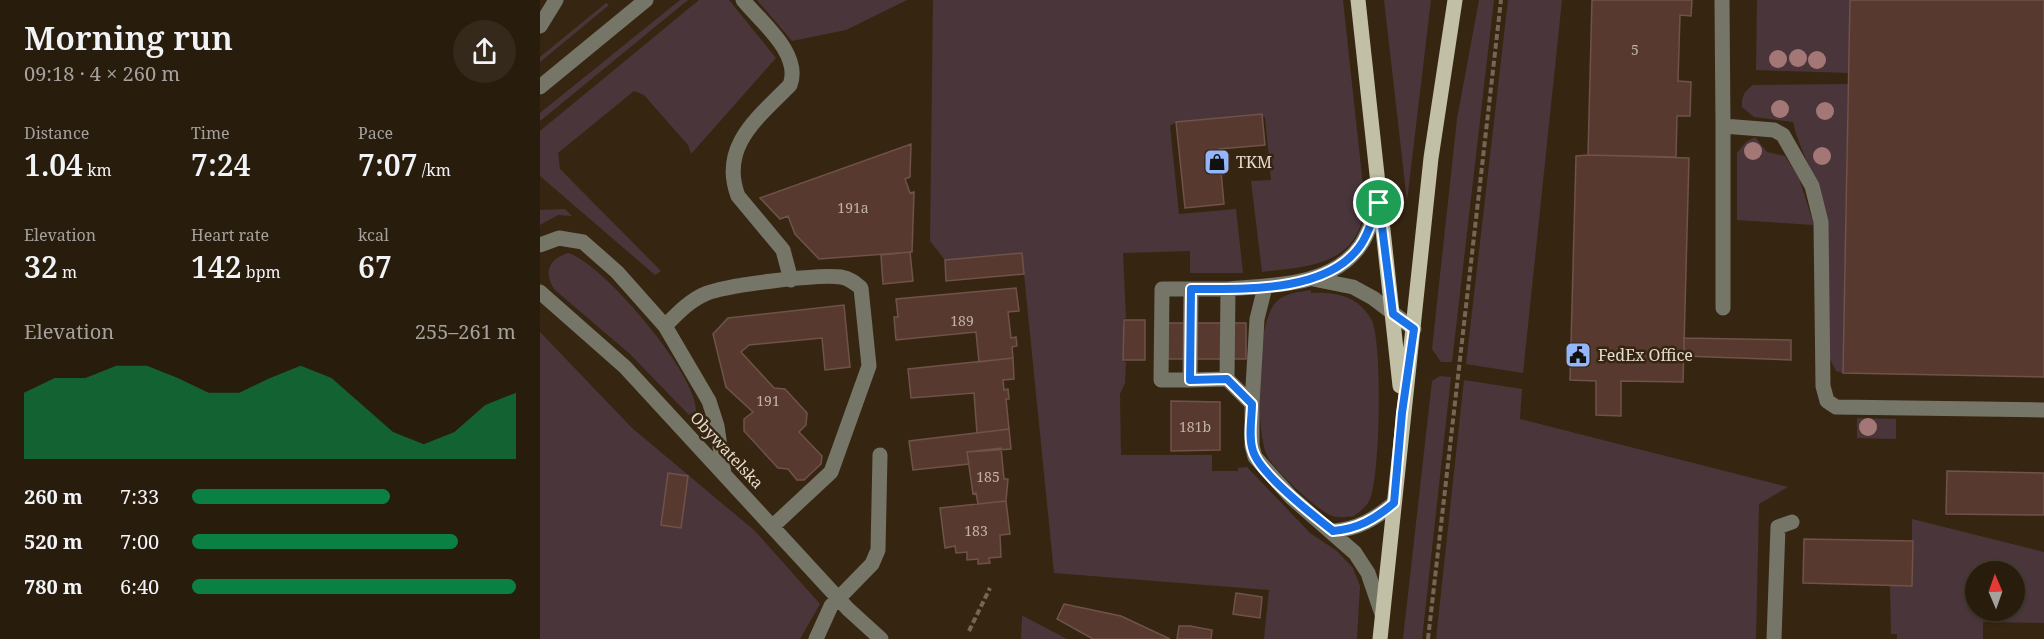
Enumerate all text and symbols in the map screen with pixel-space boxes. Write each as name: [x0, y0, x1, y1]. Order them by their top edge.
text: Morning run: [24, 15, 233, 60]
button: share: [453, 20, 516, 83]
house number: 5: [1631, 40, 1639, 59]
text: 09:18 · 4 × 260 m: [24, 60, 180, 87]
text: Distance: [24, 122, 89, 144]
text: Time: [191, 122, 230, 144]
text: Pace: [358, 122, 393, 144]
text: 1.04: [24, 144, 83, 185]
text: 7:24: [191, 144, 251, 185]
text: 7:07: [358, 144, 418, 185]
shop icon: TKM: [1202, 147, 1232, 177]
place label: TKM: [1236, 151, 1272, 173]
text: km: [83, 159, 112, 181]
text: /km: [418, 159, 451, 181]
pin: [1353, 177, 1404, 228]
icon: arrive: [1362, 186, 1395, 219]
house number: 191a: [837, 198, 869, 217]
text: Elevation: [24, 224, 96, 246]
text: Heart rate: [191, 224, 269, 246]
text: kcal: [358, 224, 389, 246]
text: 32: [24, 246, 58, 287]
text: 142: [191, 246, 242, 287]
text: 67: [358, 246, 392, 287]
text: m: [58, 261, 77, 283]
text: bpm: [242, 261, 281, 283]
house number: 189: [950, 311, 974, 330]
text: Elevation: [24, 318, 114, 345]
text: 255–261 m: [415, 318, 516, 345]
public building icon: FedEx Office: [1563, 340, 1593, 370]
place label: FedEx Office: [1598, 344, 1693, 366]
house number: 191: [756, 391, 780, 410]
street label: Obywatelska: [686, 407, 768, 493]
house number: 181b: [1179, 417, 1211, 436]
house number: 185: [976, 467, 1000, 486]
text: 260 m: [24, 483, 83, 510]
text: 7:33: [120, 483, 159, 510]
house number: 183: [964, 521, 988, 540]
text: 520 m: [24, 528, 83, 555]
text: 7:00: [120, 528, 159, 555]
north arrow: [1965, 561, 2025, 621]
map controls: [1965, 561, 2025, 621]
text: 780 m: [24, 573, 83, 600]
text: 6:40: [120, 573, 159, 600]

